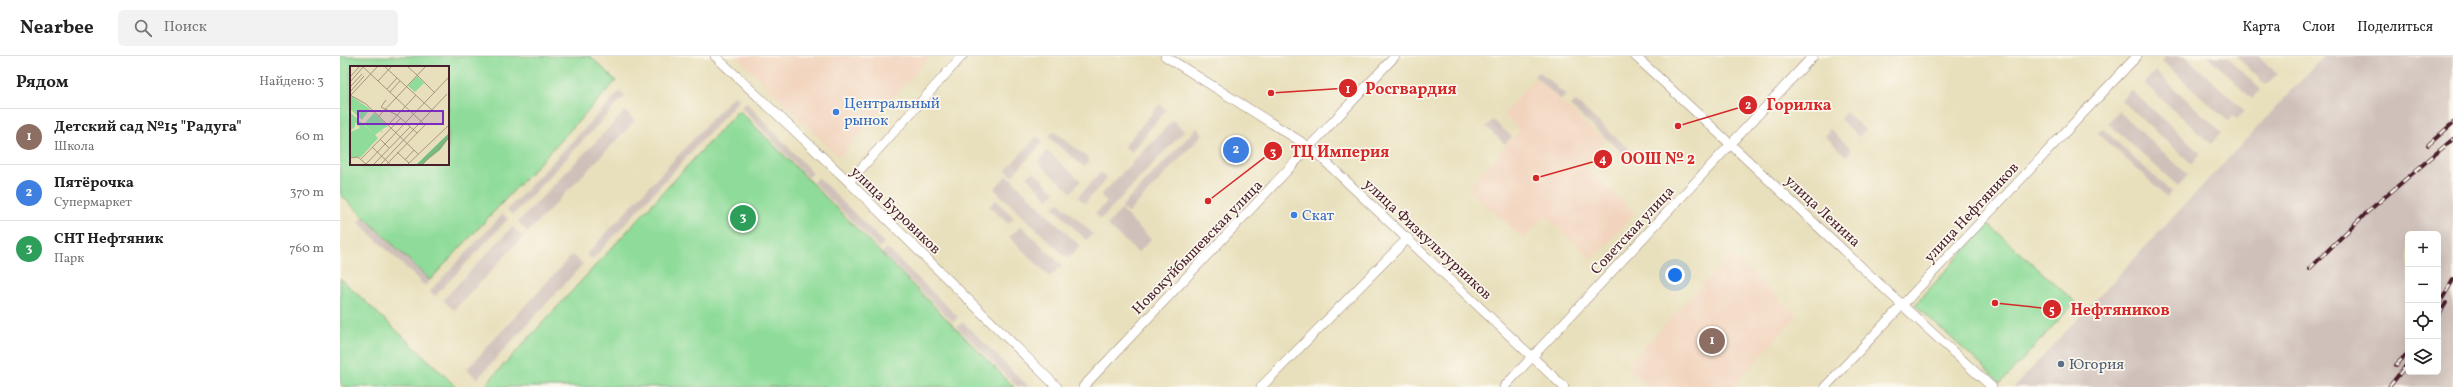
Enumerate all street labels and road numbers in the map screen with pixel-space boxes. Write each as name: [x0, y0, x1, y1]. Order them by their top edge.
street label: улица Нефтяников: [1920, 158, 2024, 268]
street label: улица Буровиков: [845, 162, 945, 260]
street label: улица Ленина: [1779, 171, 1865, 253]
street label: улица Физкультурников: [1358, 175, 1496, 305]
street label: Новокуйбышевская улица: [1128, 176, 1268, 320]
street label: Советская улица: [1586, 182, 1680, 280]

